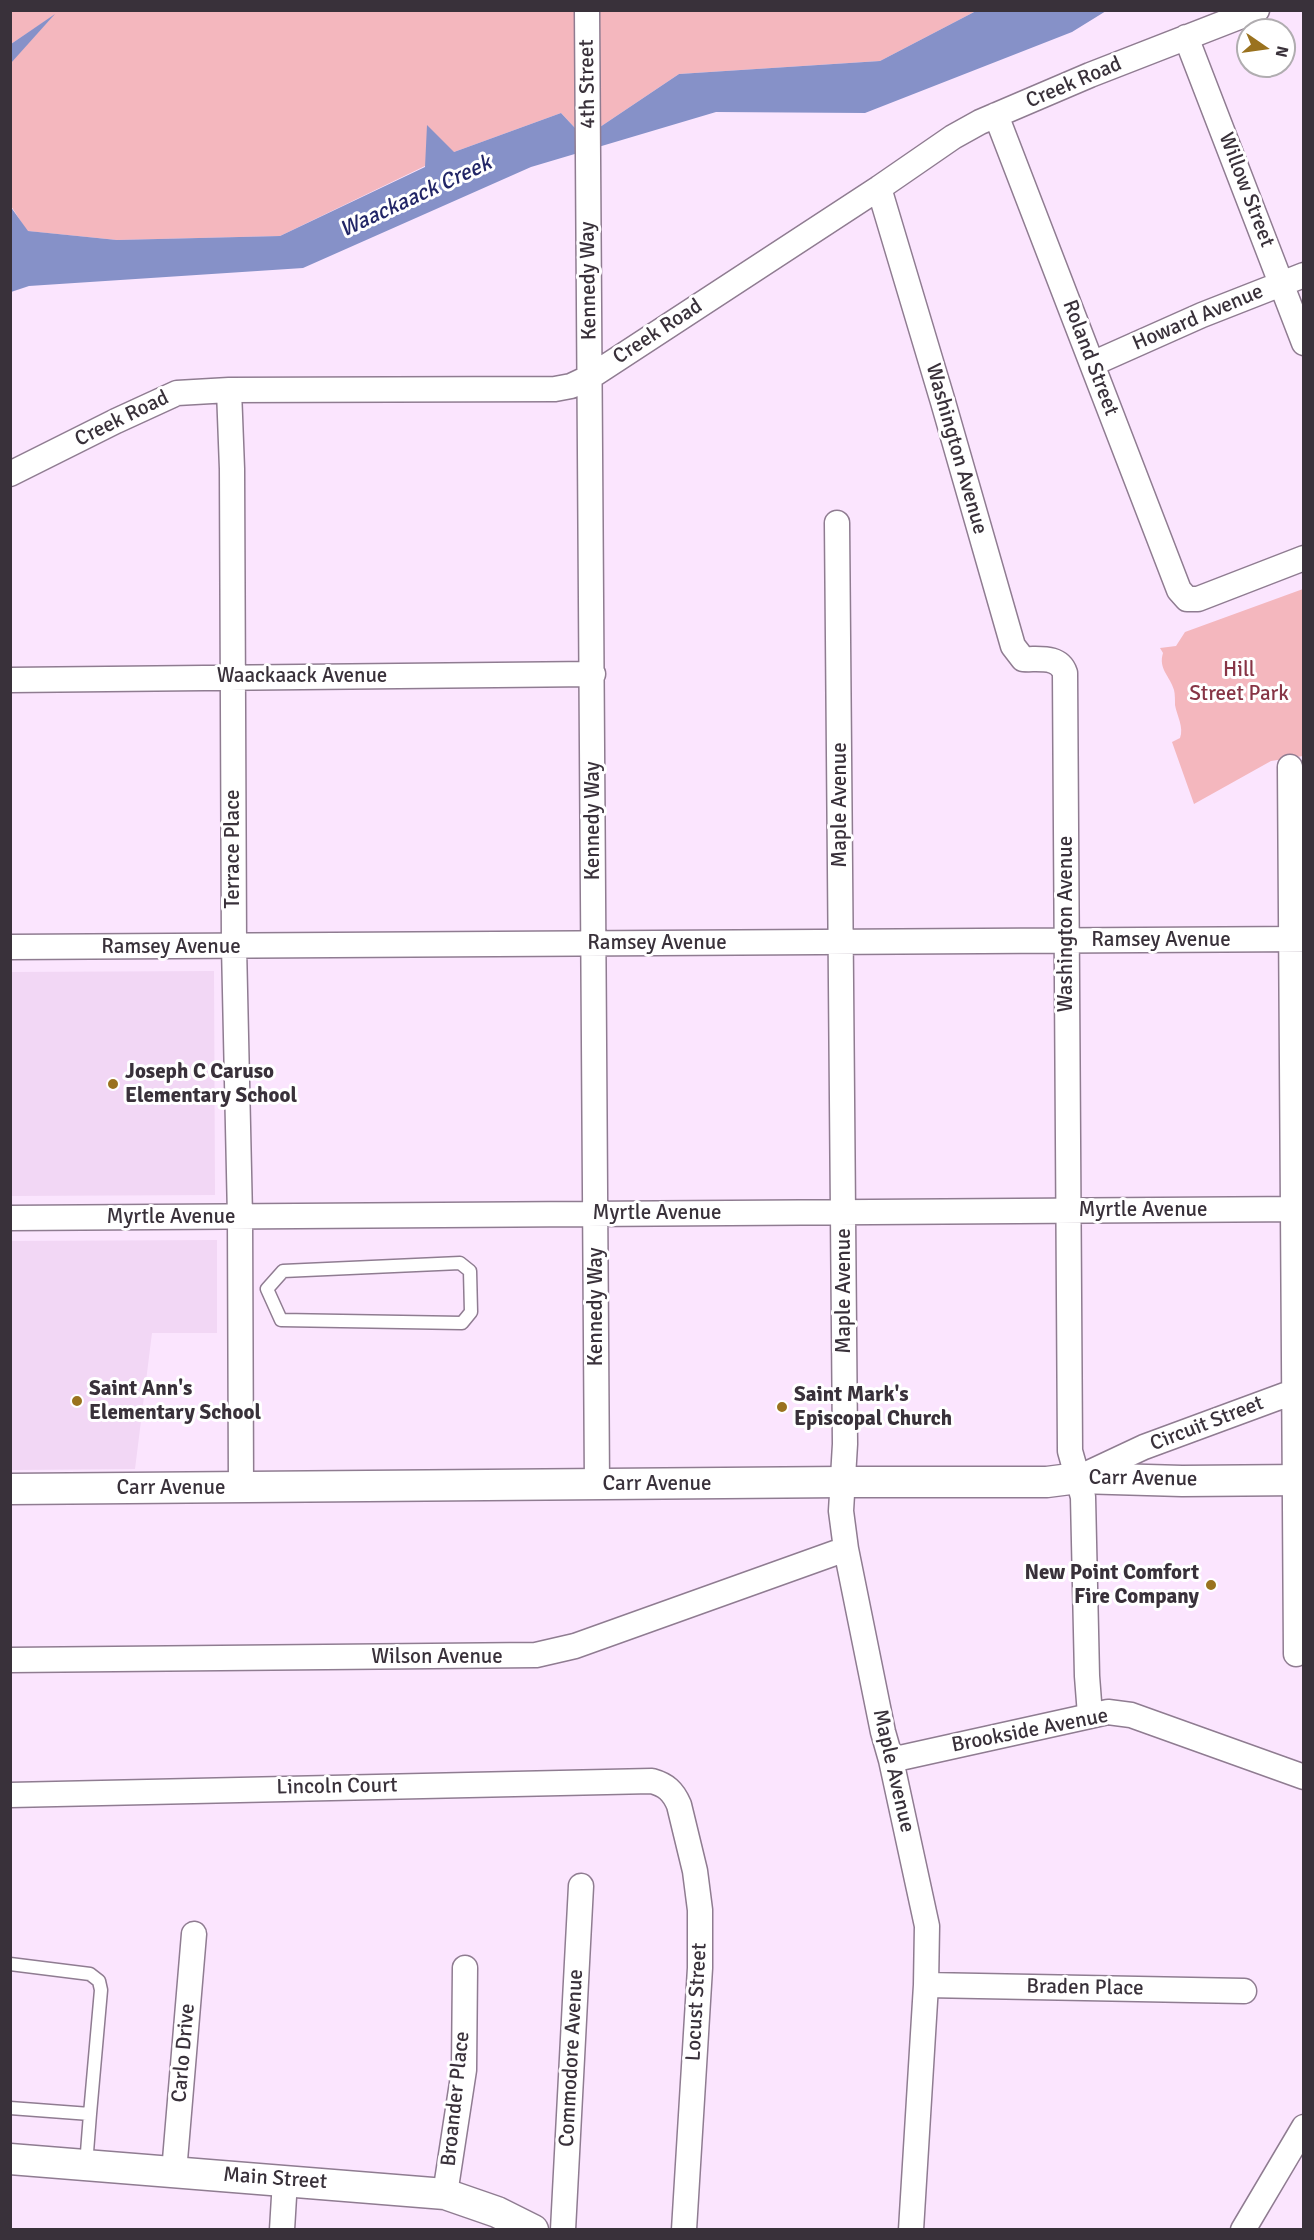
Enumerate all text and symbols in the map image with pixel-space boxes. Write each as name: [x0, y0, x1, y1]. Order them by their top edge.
north arrow: [1236, 18, 1296, 78]
street label: 4th Street: [575, 39, 601, 129]
text: N: [1271, 44, 1293, 59]
street label: Creek Road: [1023, 52, 1125, 114]
street label: Willow Street: [1213, 129, 1279, 251]
water label: Waackaack Creek: [336, 150, 496, 244]
street label: Kennedy Way: [575, 221, 603, 341]
street label: Howard Avenue: [1129, 279, 1267, 357]
street label: Creek Road: [609, 294, 707, 370]
street label: Roland Street: [1056, 297, 1124, 419]
street label: Washington Avenue: [920, 361, 992, 537]
street label: Creek Road: [71, 386, 173, 452]
park label: Hill Street Park: [1189, 657, 1289, 707]
street label: Waackaack Avenue: [217, 663, 387, 689]
street label: Maple Avenue: [827, 742, 853, 868]
street label: Kennedy Way: [580, 762, 606, 880]
street label: Terrace Place: [220, 790, 246, 908]
street label: Washington Avenue: [1053, 836, 1079, 1012]
street label: Ramsey Avenue: [1091, 927, 1231, 953]
street label: Ramsey Avenue: [587, 930, 727, 956]
street label: Ramsey Avenue: [101, 934, 241, 960]
place label: Joseph C Caruso Elementary School: [125, 1059, 297, 1109]
marker: Joseph C Caruso Elementary School: [106, 1077, 120, 1091]
street label: Myrtle Avenue: [1078, 1197, 1208, 1223]
street label: Myrtle Avenue: [592, 1200, 722, 1226]
street label: Myrtle Avenue: [106, 1204, 236, 1230]
street label: Maple Avenue: [831, 1228, 857, 1354]
street label: Kennedy Way: [583, 1248, 609, 1366]
place label: Saint Ann's Elementary School: [89, 1376, 261, 1426]
place label: Saint Mark's Episcopal Church: [794, 1382, 952, 1432]
street label: Circuit Street: [1147, 1391, 1267, 1457]
marker: Saint Ann's Elementary School: [70, 1394, 84, 1408]
marker: Saint Mark's Episcopal Church: [775, 1400, 789, 1414]
street label: Carr Avenue: [1088, 1465, 1198, 1493]
street label: Carr Avenue: [603, 1471, 711, 1497]
street label: Carr Avenue: [117, 1475, 225, 1501]
place label: New Point Comfort Fire Company: [1024, 1560, 1199, 1610]
marker: New Point Comfort Fire Company: [1204, 1578, 1218, 1592]
street label: Wilson Avenue: [371, 1644, 503, 1670]
street label: Brookside Avenue: [950, 1703, 1110, 1759]
street label: Maple Avenue: [867, 1707, 919, 1835]
street label: Lincoln Court: [276, 1773, 398, 1801]
street label: Locust Street: [681, 1942, 713, 2062]
street label: Commodore Avenue: [555, 1968, 589, 2148]
street label: Braden Place: [1026, 1974, 1144, 2002]
street label: Carlo Drive: [167, 2002, 201, 2104]
street label: Broander Place: [436, 2030, 476, 2168]
street label: Main Street: [222, 2163, 328, 2195]

